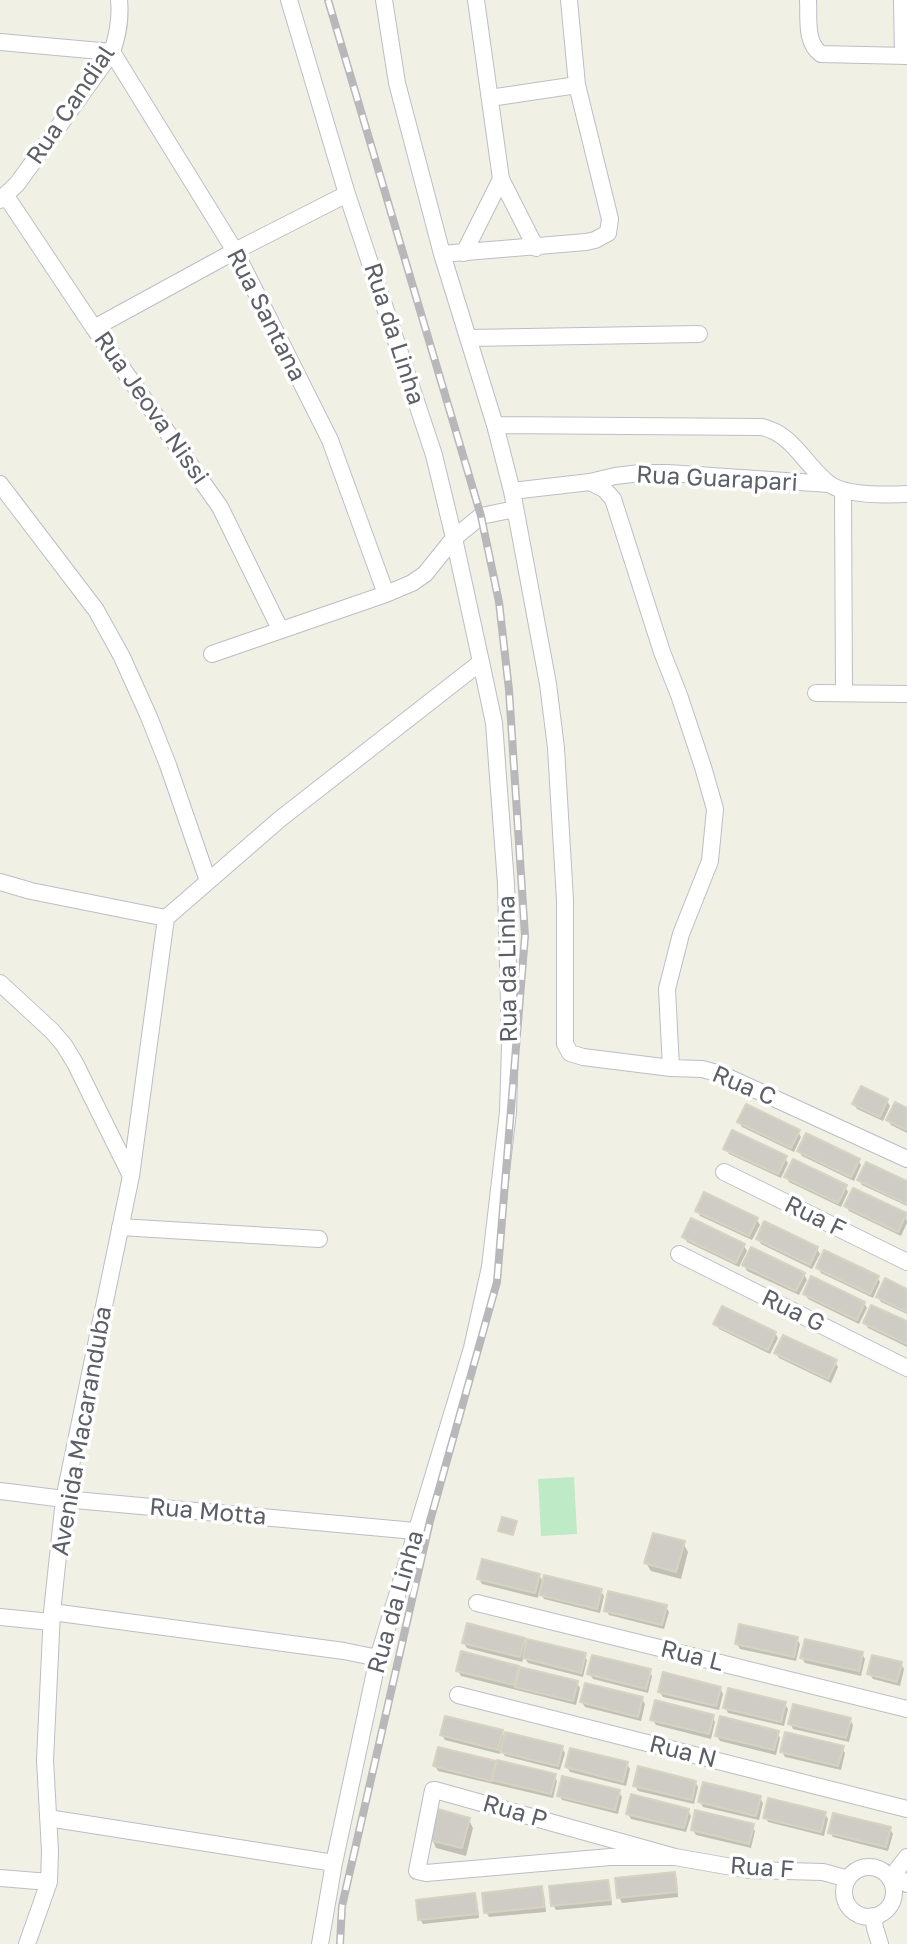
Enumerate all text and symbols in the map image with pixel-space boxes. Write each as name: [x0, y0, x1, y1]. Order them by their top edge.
street label: Rua Candial: [21, 40, 121, 170]
street label: Rua Santana: [220, 244, 312, 386]
street label: Rua da Linha: [358, 259, 430, 409]
street label: Rua Jeova Nissi: [88, 326, 214, 490]
street label: Rua Guarapari: [636, 460, 798, 498]
street label: Rua da Linha: [492, 895, 524, 1043]
street label: Rua C: [708, 1060, 780, 1112]
street label: Rua F: [780, 1190, 850, 1244]
street label: Rua G: [757, 1283, 829, 1339]
street label: Avenida Macaranduba: [46, 1304, 118, 1558]
street label: Rua Motta: [148, 1493, 268, 1531]
street label: Rua da Linha: [362, 1527, 430, 1677]
street label: Rua L: [658, 1634, 726, 1678]
street label: Rua N: [646, 1730, 720, 1774]
street label: Rua P: [479, 1789, 551, 1835]
street label: Rua F: [729, 1851, 795, 1885]

